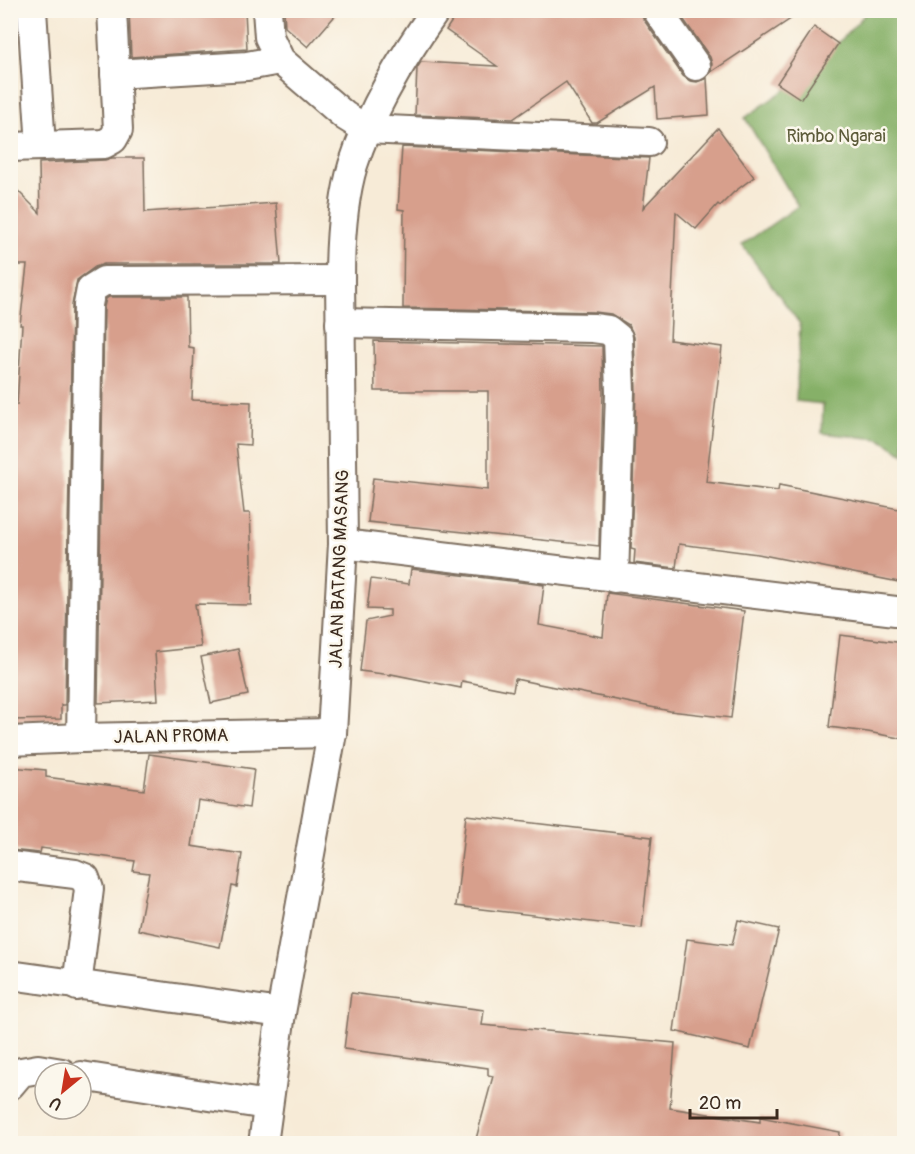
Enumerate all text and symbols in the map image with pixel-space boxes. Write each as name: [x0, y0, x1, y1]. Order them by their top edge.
park label: Rimbo Ngarai: [786, 125, 886, 148]
street label: JALAN BATANG MASANG: [325, 469, 354, 669]
street label: JALAN PROMA: [113, 724, 229, 749]
north arrow: [33, 1061, 93, 1121]
scale bar: [690, 1082, 777, 1120]
text: U: [46, 1092, 66, 1114]
text: 20 m: [699, 1092, 741, 1115]

